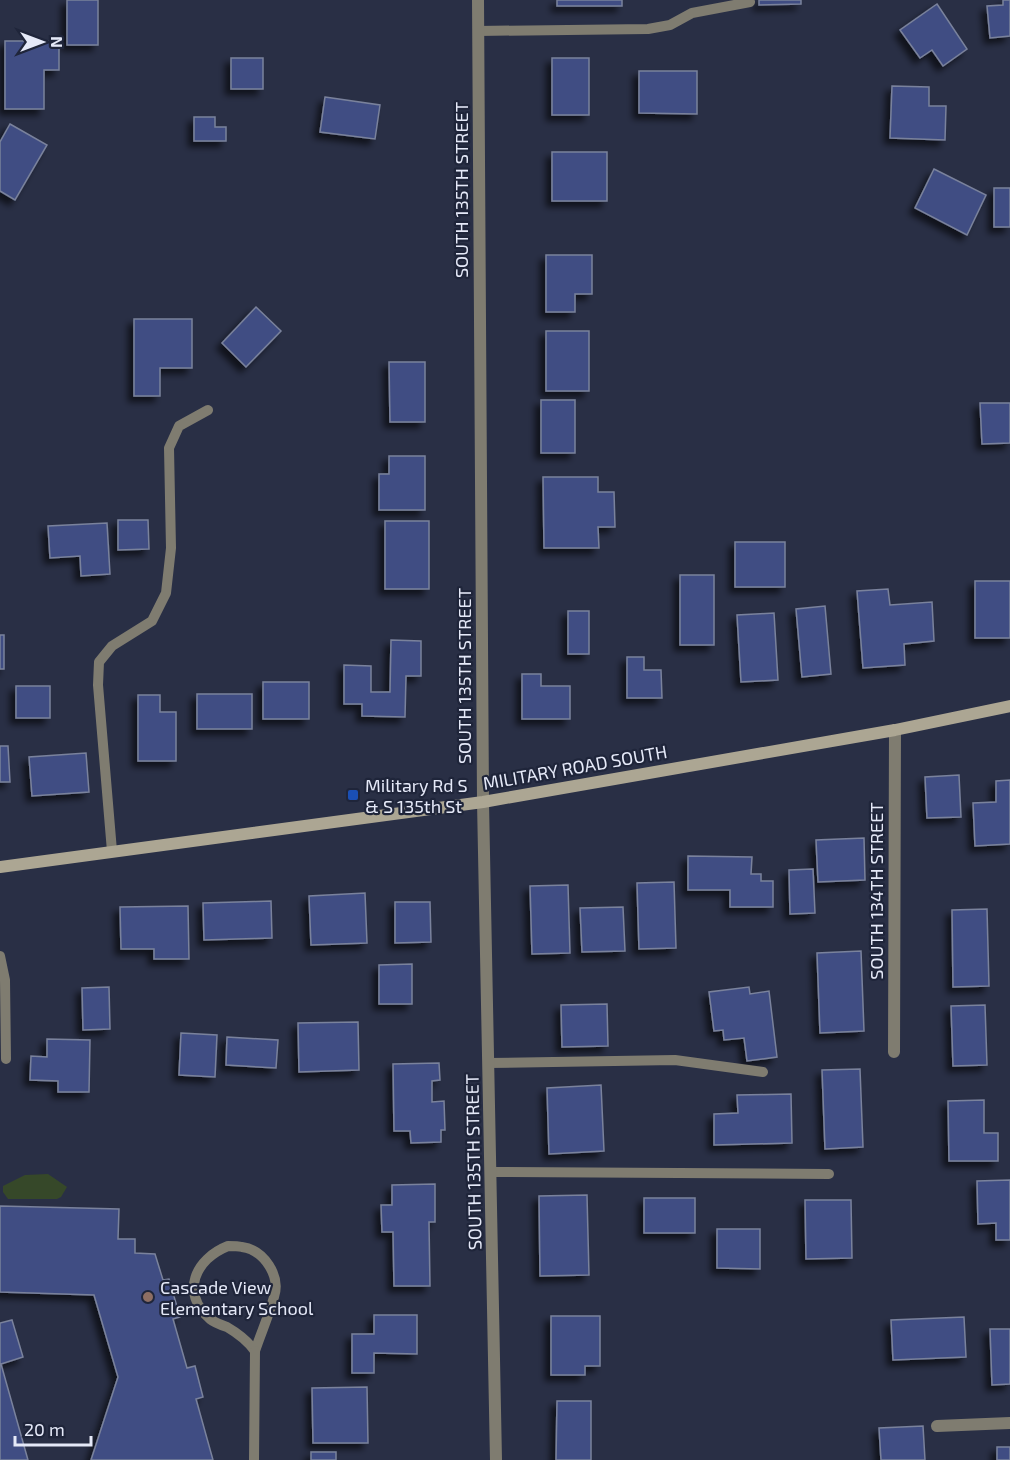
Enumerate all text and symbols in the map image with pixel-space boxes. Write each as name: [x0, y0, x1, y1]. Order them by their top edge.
north arrow: [12, 12, 72, 72]
text: N: [48, 36, 67, 48]
street label: SOUTH 135TH STREET: [450, 101, 472, 278]
street label: SOUTH 135TH STREET: [453, 587, 475, 764]
street label: MILITARY ROAD SOUTH: [481, 740, 669, 794]
place label: Military Rd S & S 135th St: [365, 774, 468, 817]
marker: Military Rd S & S 135th St: [346, 788, 360, 802]
street label: SOUTH 134TH STREET: [865, 802, 887, 980]
street label: SOUTH 135TH STREET: [460, 1073, 486, 1250]
place label: Cascade View Elementary School: [160, 1276, 314, 1319]
marker: Cascade View Elementary School: [141, 1290, 155, 1304]
scale bar: [15, 1409, 92, 1447]
text: 20 m: [24, 1418, 65, 1440]

